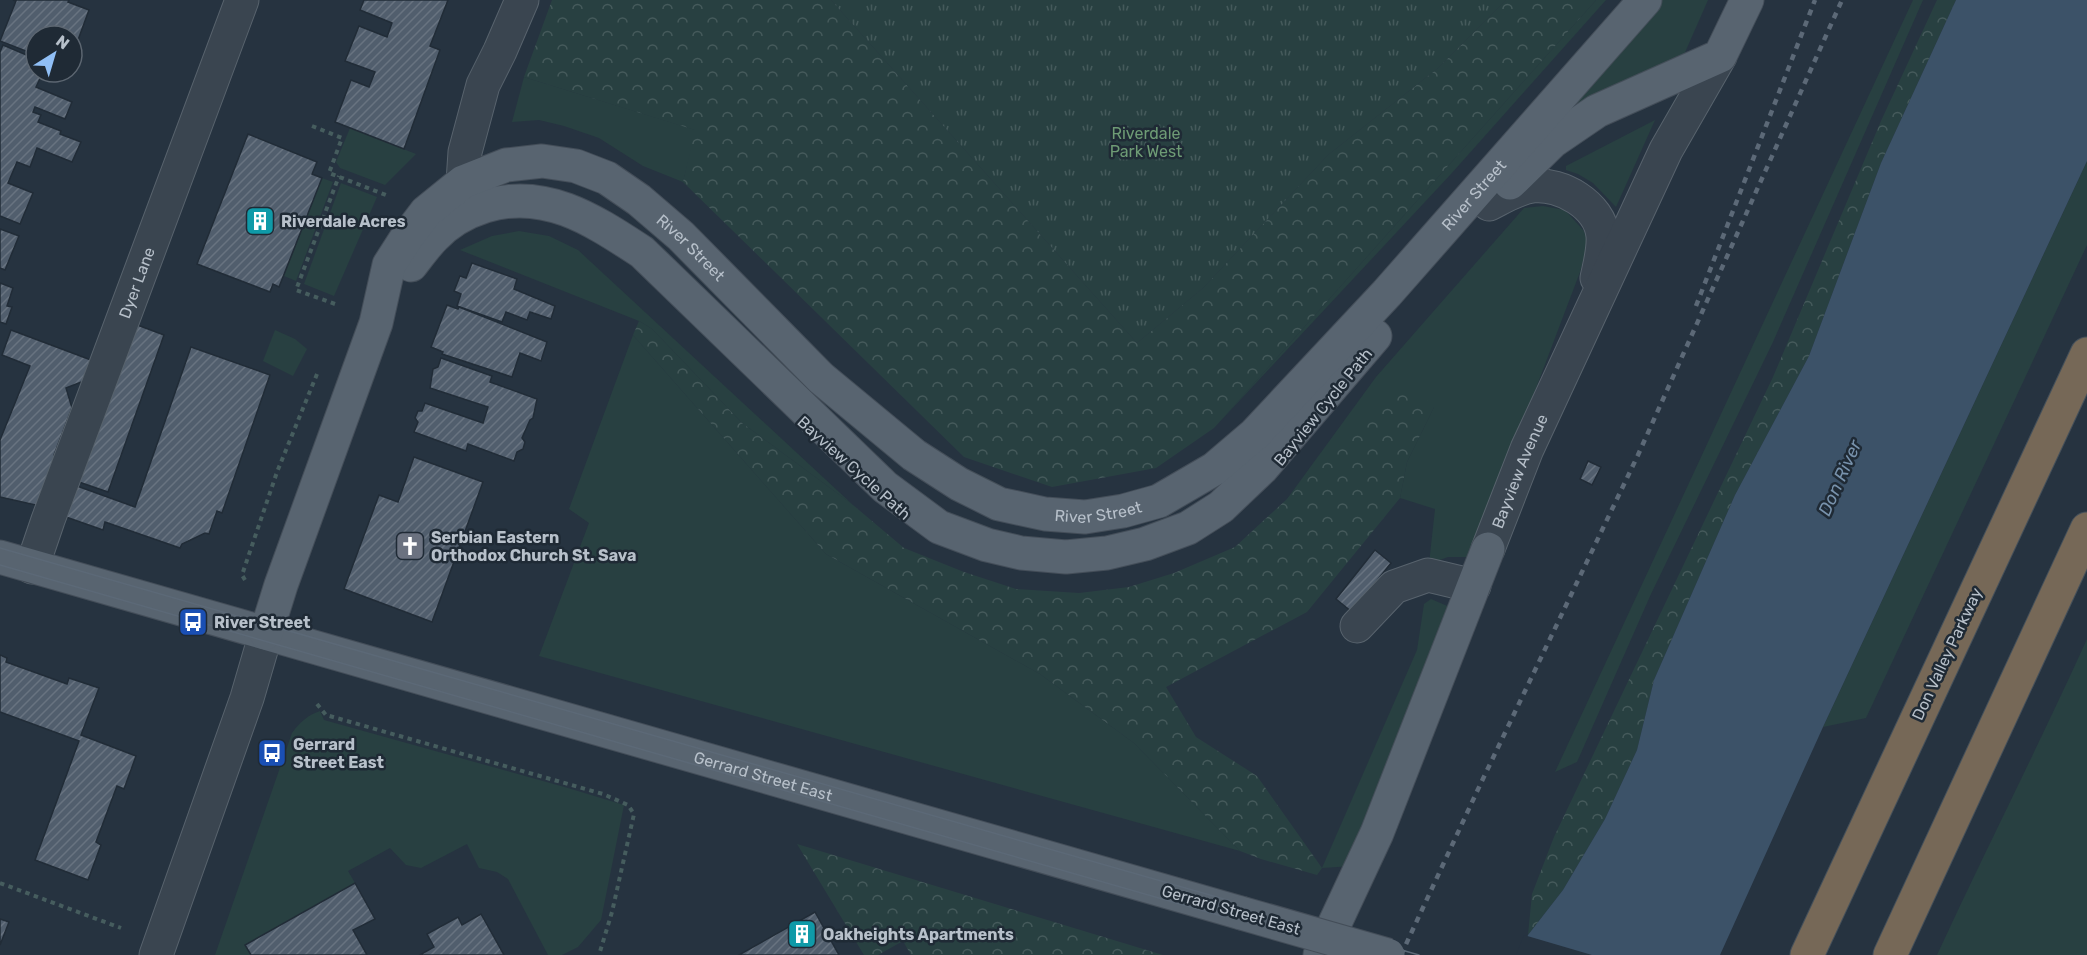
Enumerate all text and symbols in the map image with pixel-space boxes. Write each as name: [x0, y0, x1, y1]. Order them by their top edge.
north arrow: [24, 24, 84, 84]
text: N: [52, 31, 73, 53]
park label: Riverdale Park West: [1110, 124, 1182, 161]
street label: River Street: [1437, 155, 1510, 234]
building icon: Riverdale Acres: [244, 205, 276, 237]
street label: River Street: [653, 210, 729, 285]
place label: Riverdale Acres: [281, 212, 406, 231]
street label: Dyer Lane: [115, 244, 159, 321]
street label: Bayview Cycle Path: [1270, 344, 1376, 470]
street label: Bayview Avenue: [1488, 411, 1551, 531]
street label: Bayview Cycle Path: [793, 412, 915, 524]
water label: Don River: [1814, 436, 1867, 519]
street label: River Street: [1054, 497, 1144, 527]
place label: Serbian Eastern Orthodox Church St. Sava: [431, 528, 636, 565]
church icon: Serbian Eastern Orthodox Church St. Sava: [394, 530, 426, 562]
street label: Don Valley Parkway: [1908, 585, 1986, 723]
bus stop icon: River Street: [177, 606, 209, 638]
place label: River Street: [214, 613, 311, 632]
place label: Gerrard Street East: [293, 735, 385, 772]
bus stop icon: Gerrard Street East: [256, 737, 288, 769]
street label: Gerrard Street East: [692, 747, 835, 805]
street label: Gerrard Street East: [1160, 881, 1302, 939]
building icon: Oakheights Apartments: [786, 918, 818, 950]
place label: Oakheights Apartments: [823, 925, 1014, 944]

